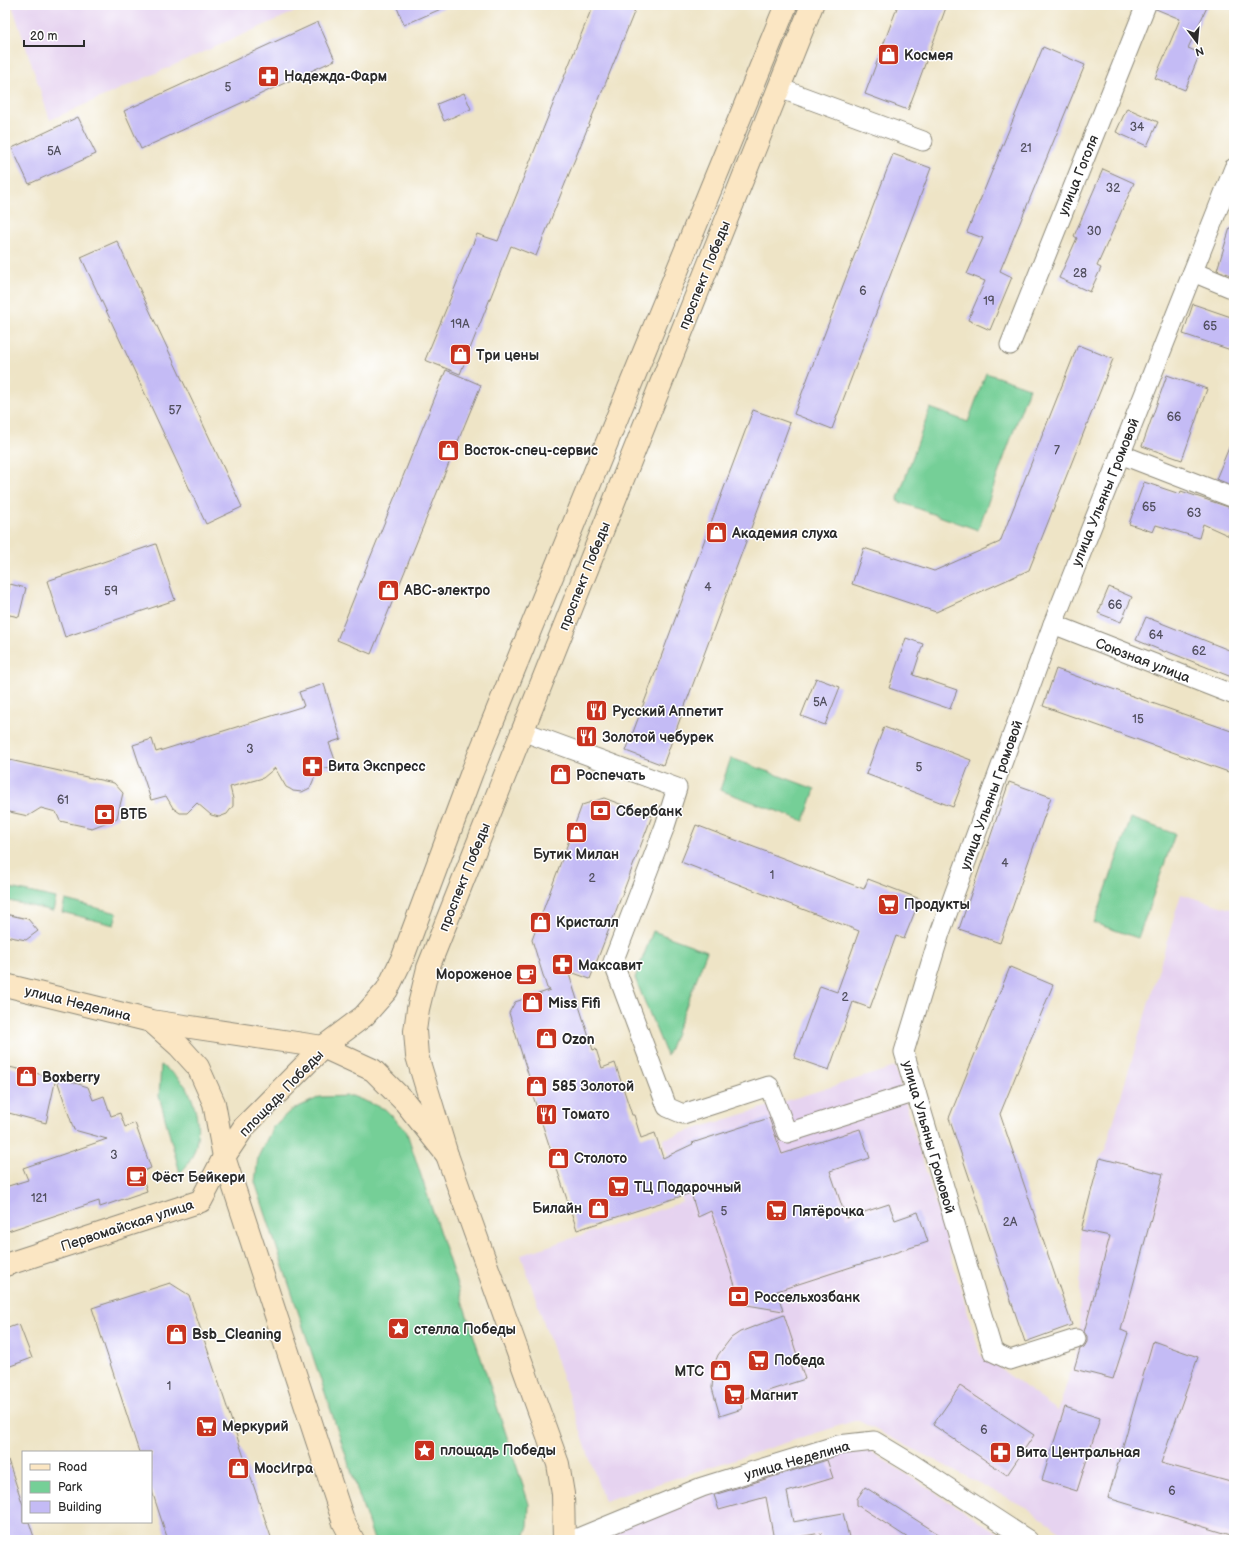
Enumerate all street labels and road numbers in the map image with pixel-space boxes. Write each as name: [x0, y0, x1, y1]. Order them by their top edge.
street label: улица Гоголя: [1055, 132, 1102, 218]
street label: проспект Победы: [675, 218, 734, 332]
street label: улица Ульяны Громовой: [1068, 416, 1143, 569]
street label: проспект Победы: [555, 519, 614, 633]
street label: Союзная улица: [1093, 635, 1193, 687]
street label: улица Ульяны Громовой: [956, 718, 1027, 872]
street label: проспект Победы: [435, 820, 494, 934]
street label: улица Неделина: [23, 982, 134, 1025]
street label: площадь Победы: [236, 1046, 327, 1140]
street label: улица Ульяны Громовой: [899, 1059, 958, 1216]
street label: Первомайская улица: [58, 1196, 197, 1255]
street label: улица Неделина: [742, 1437, 853, 1484]

